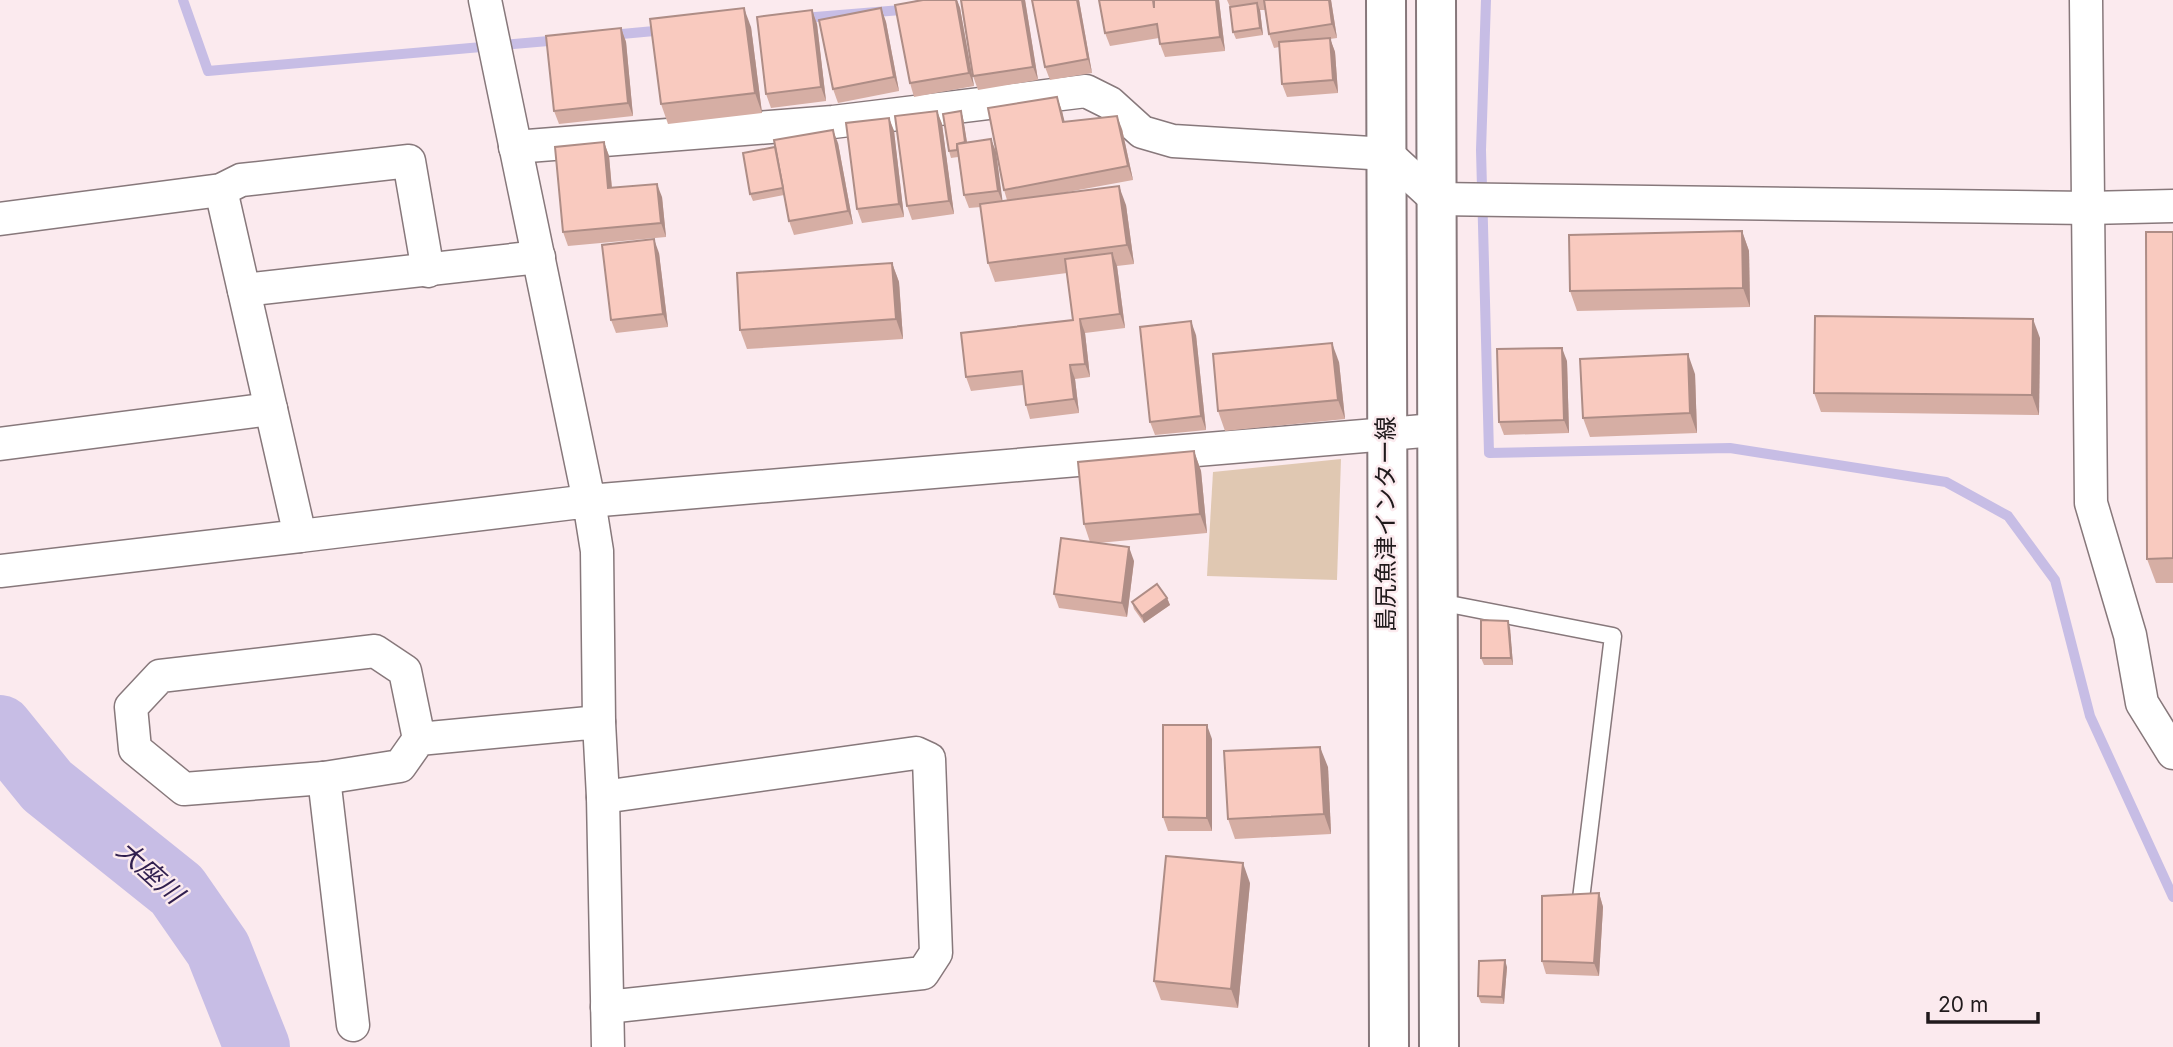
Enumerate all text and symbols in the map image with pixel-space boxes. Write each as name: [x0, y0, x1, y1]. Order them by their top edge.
street label: 島尻魚津インター線: [1371, 416, 1400, 632]
water label: 大座川: [111, 834, 192, 911]
scale bar: [1928, 981, 2038, 1025]
text: 20 m: [1938, 992, 1988, 1017]

